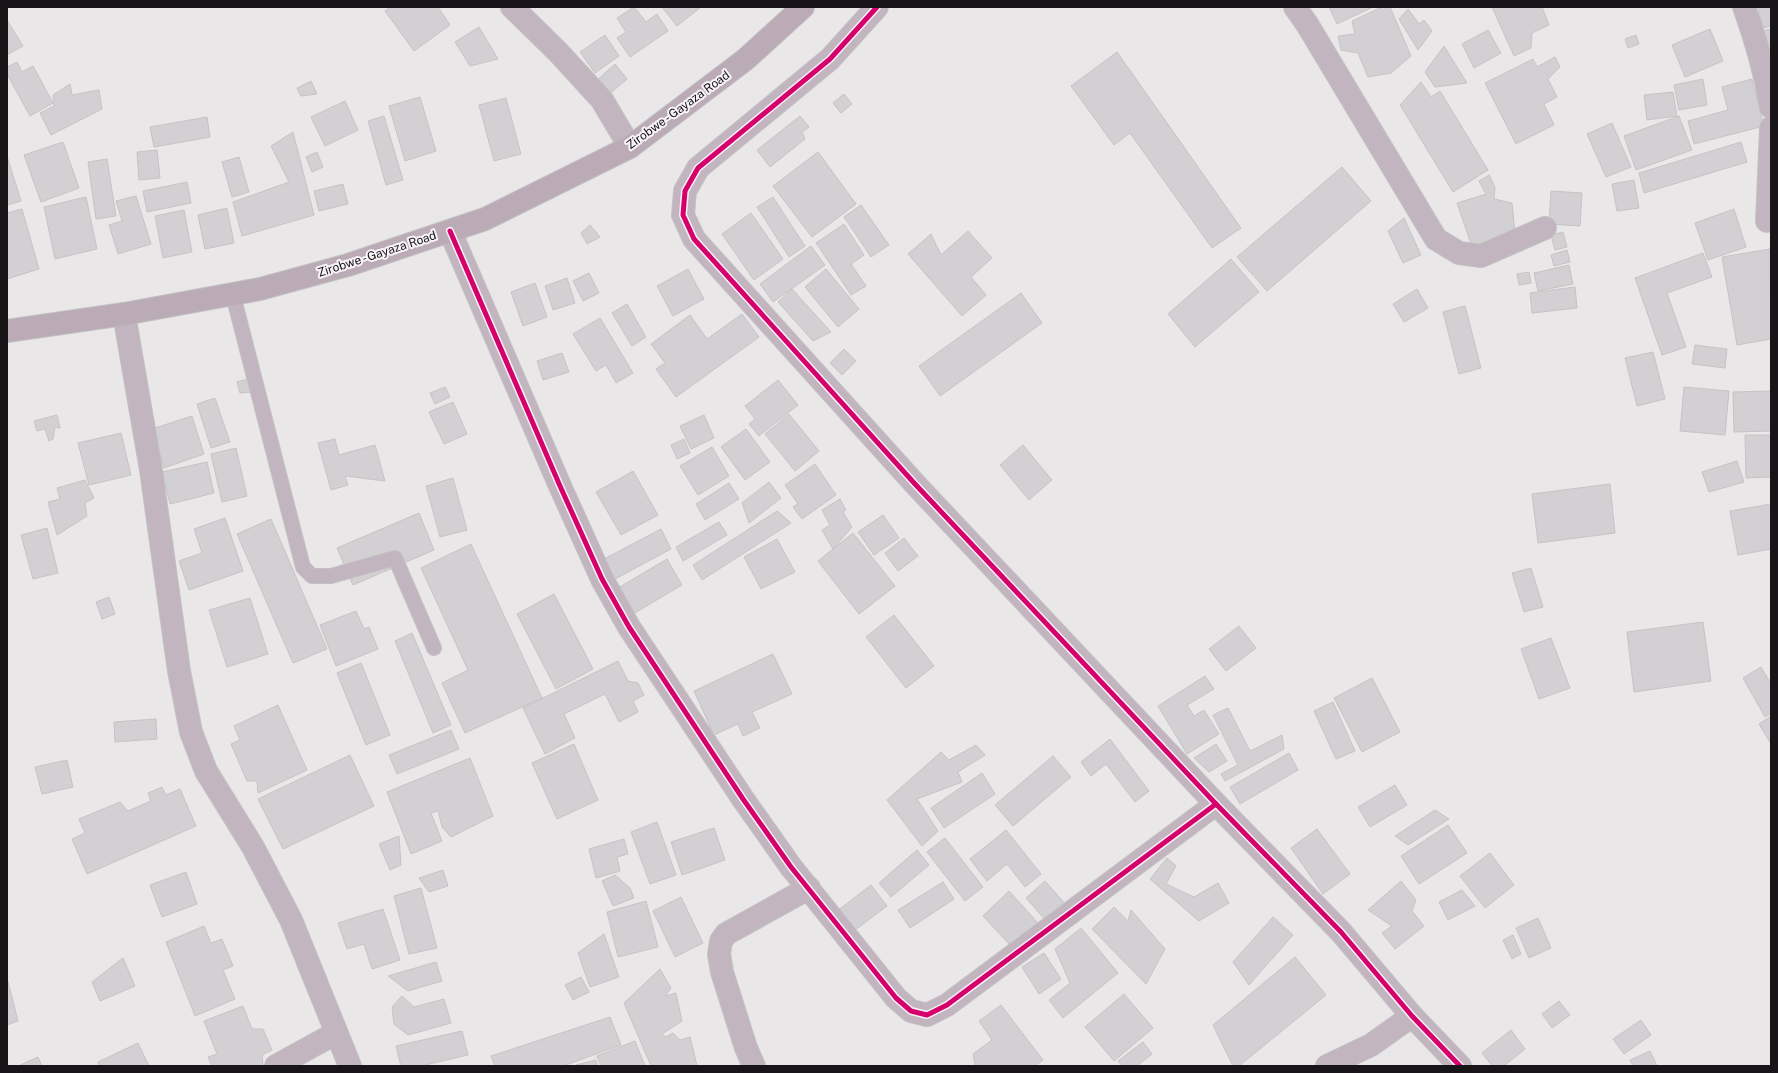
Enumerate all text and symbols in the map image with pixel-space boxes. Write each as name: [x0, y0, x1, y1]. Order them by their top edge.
street label: Zirobwe - Gayaza Road: [624, 68, 732, 152]
street label: Zirobwe - Gayaza Road: [316, 228, 438, 280]

